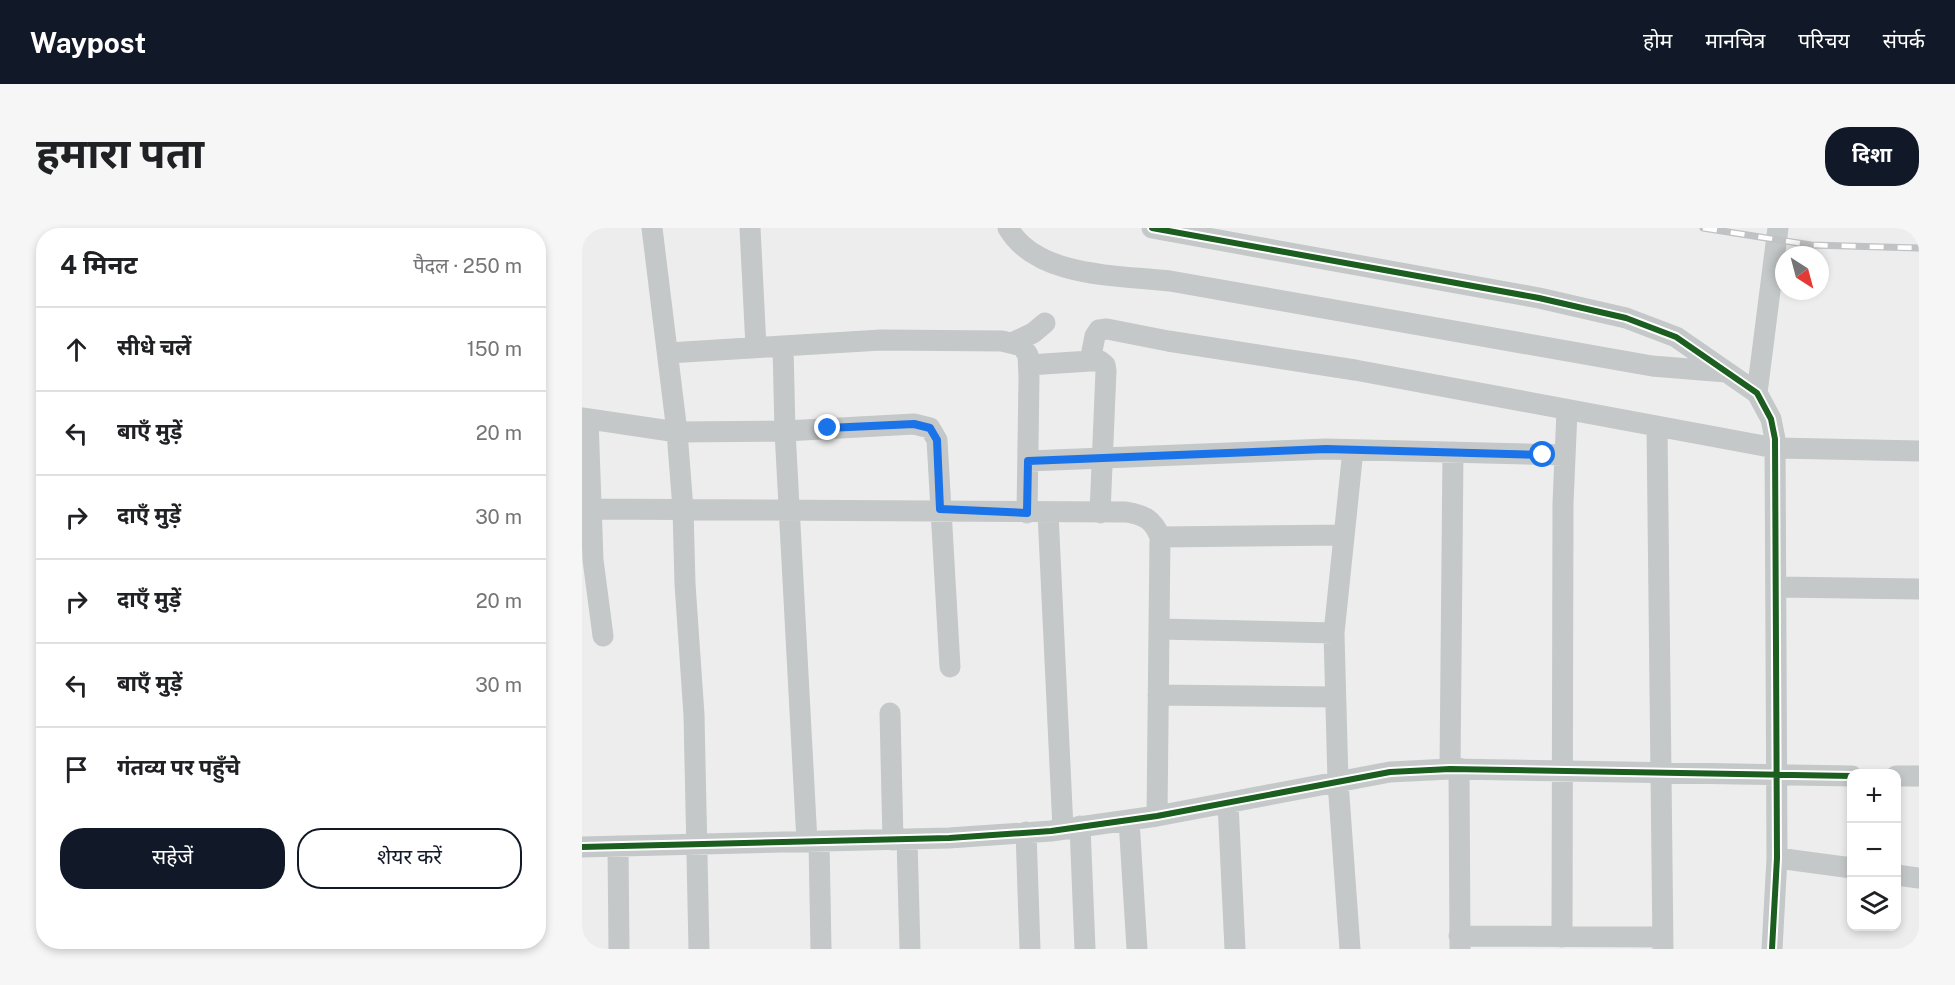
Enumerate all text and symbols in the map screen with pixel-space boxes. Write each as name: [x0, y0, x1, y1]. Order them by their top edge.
text: Waypost: [30, 26, 146, 59]
text: होम: [1643, 28, 1672, 53]
text: मानचित्र: [1705, 28, 1765, 53]
text: परिचय: [1798, 28, 1850, 53]
text: संपर्क: [1883, 28, 1925, 53]
button: दिशा: [1825, 127, 1919, 186]
text: हमारा पता: [36, 128, 204, 177]
north arrow: [1775, 246, 1829, 300]
text: 4 मिनट: [60, 249, 138, 280]
text: पैदल · 250 m: [413, 254, 522, 278]
icon: ahead: [60, 333, 93, 366]
text: सीधे चलें: [117, 334, 191, 360]
text: 150 m: [467, 337, 522, 361]
route end: [814, 414, 840, 440]
icon: left: [60, 417, 93, 450]
text: बाएँ मुड़ें: [117, 418, 182, 444]
text: 20 m: [476, 421, 522, 445]
route start: [1529, 441, 1555, 467]
icon: right: [60, 501, 93, 534]
text: दाएँ मुड़ें: [117, 502, 181, 528]
text: 30 m: [475, 505, 522, 529]
icon: right: [60, 585, 93, 618]
text: दाएँ मुड़ें: [117, 586, 181, 612]
text: 20 m: [476, 589, 522, 613]
icon: left: [60, 669, 93, 702]
text: बाएँ मुड़ें: [117, 670, 182, 696]
text: 30 m: [475, 673, 522, 697]
icon: arrive: [60, 753, 93, 786]
text: गंतव्य पर पहुँचे: [117, 754, 240, 780]
map controls: [1847, 769, 1901, 931]
button: +: [1847, 769, 1901, 823]
button: −: [1847, 823, 1901, 877]
button: सहेजें: [60, 828, 285, 889]
button: शेयर करें: [297, 828, 522, 889]
button: layers: [1847, 877, 1901, 931]

